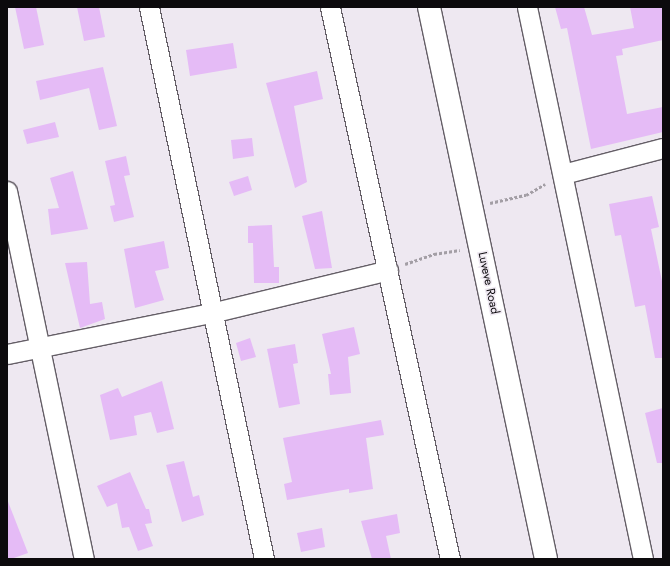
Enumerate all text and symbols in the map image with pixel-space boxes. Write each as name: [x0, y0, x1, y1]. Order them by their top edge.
street label: Luveve Road: [474, 251, 502, 315]

